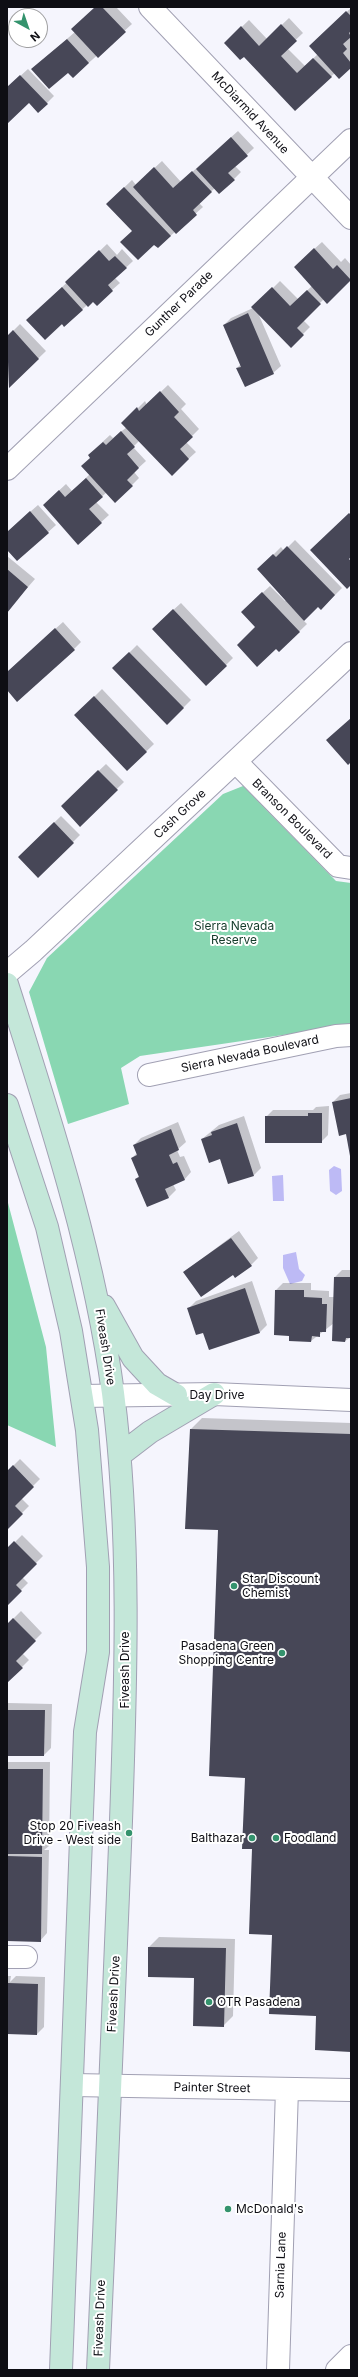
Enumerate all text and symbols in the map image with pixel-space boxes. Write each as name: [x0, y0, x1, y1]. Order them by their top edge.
north arrow: [8, 8, 48, 48]
text: N: [27, 28, 43, 44]
street label: McDiarmid Avenue: [208, 69, 292, 157]
street label: Gunther Parade: [142, 268, 216, 340]
street label: Branson Boulevard: [249, 776, 335, 862]
street label: Cash Grove: [151, 786, 209, 842]
park label: Sierra Nevada Reserve: [194, 919, 274, 947]
street label: Sierra Nevada Boulevard: [180, 1032, 320, 1076]
street label: Fiveash Drive: [92, 1308, 118, 1386]
street label: Day Drive: [189, 1388, 245, 1402]
place label: Star Discount Chemist: [242, 1572, 318, 1600]
marker: Star Discount Chemist: [229, 1581, 239, 1591]
street label: Fiveash Drive: [118, 1632, 132, 1708]
place label: Pasadena Green Shopping Centre: [178, 1639, 274, 1667]
marker: Pasadena Green Shopping Centre: [277, 1648, 287, 1658]
place label: Stop 20 Fiveash Drive - West side: [24, 1819, 121, 1847]
marker: Stop 20 Fiveash Drive - West side: [124, 1828, 134, 1838]
place label: Balthazar: [191, 1831, 244, 1845]
place label: Foodland: [284, 1831, 336, 1845]
marker: Balthazar: [247, 1833, 257, 1843]
marker: Foodland: [271, 1833, 281, 1843]
street label: Fiveash Drive: [105, 1955, 123, 2033]
place label: OTR Pasadena: [217, 1995, 300, 2009]
marker: OTR Pasadena: [204, 1997, 214, 2007]
street label: Painter Street: [173, 2080, 251, 2096]
place label: McDonald's: [236, 2202, 304, 2216]
marker: McDonald's: [223, 2204, 233, 2214]
street label: Sarnia Lane: [273, 2231, 289, 2299]
street label: Fiveash Drive: [91, 2279, 109, 2357]

